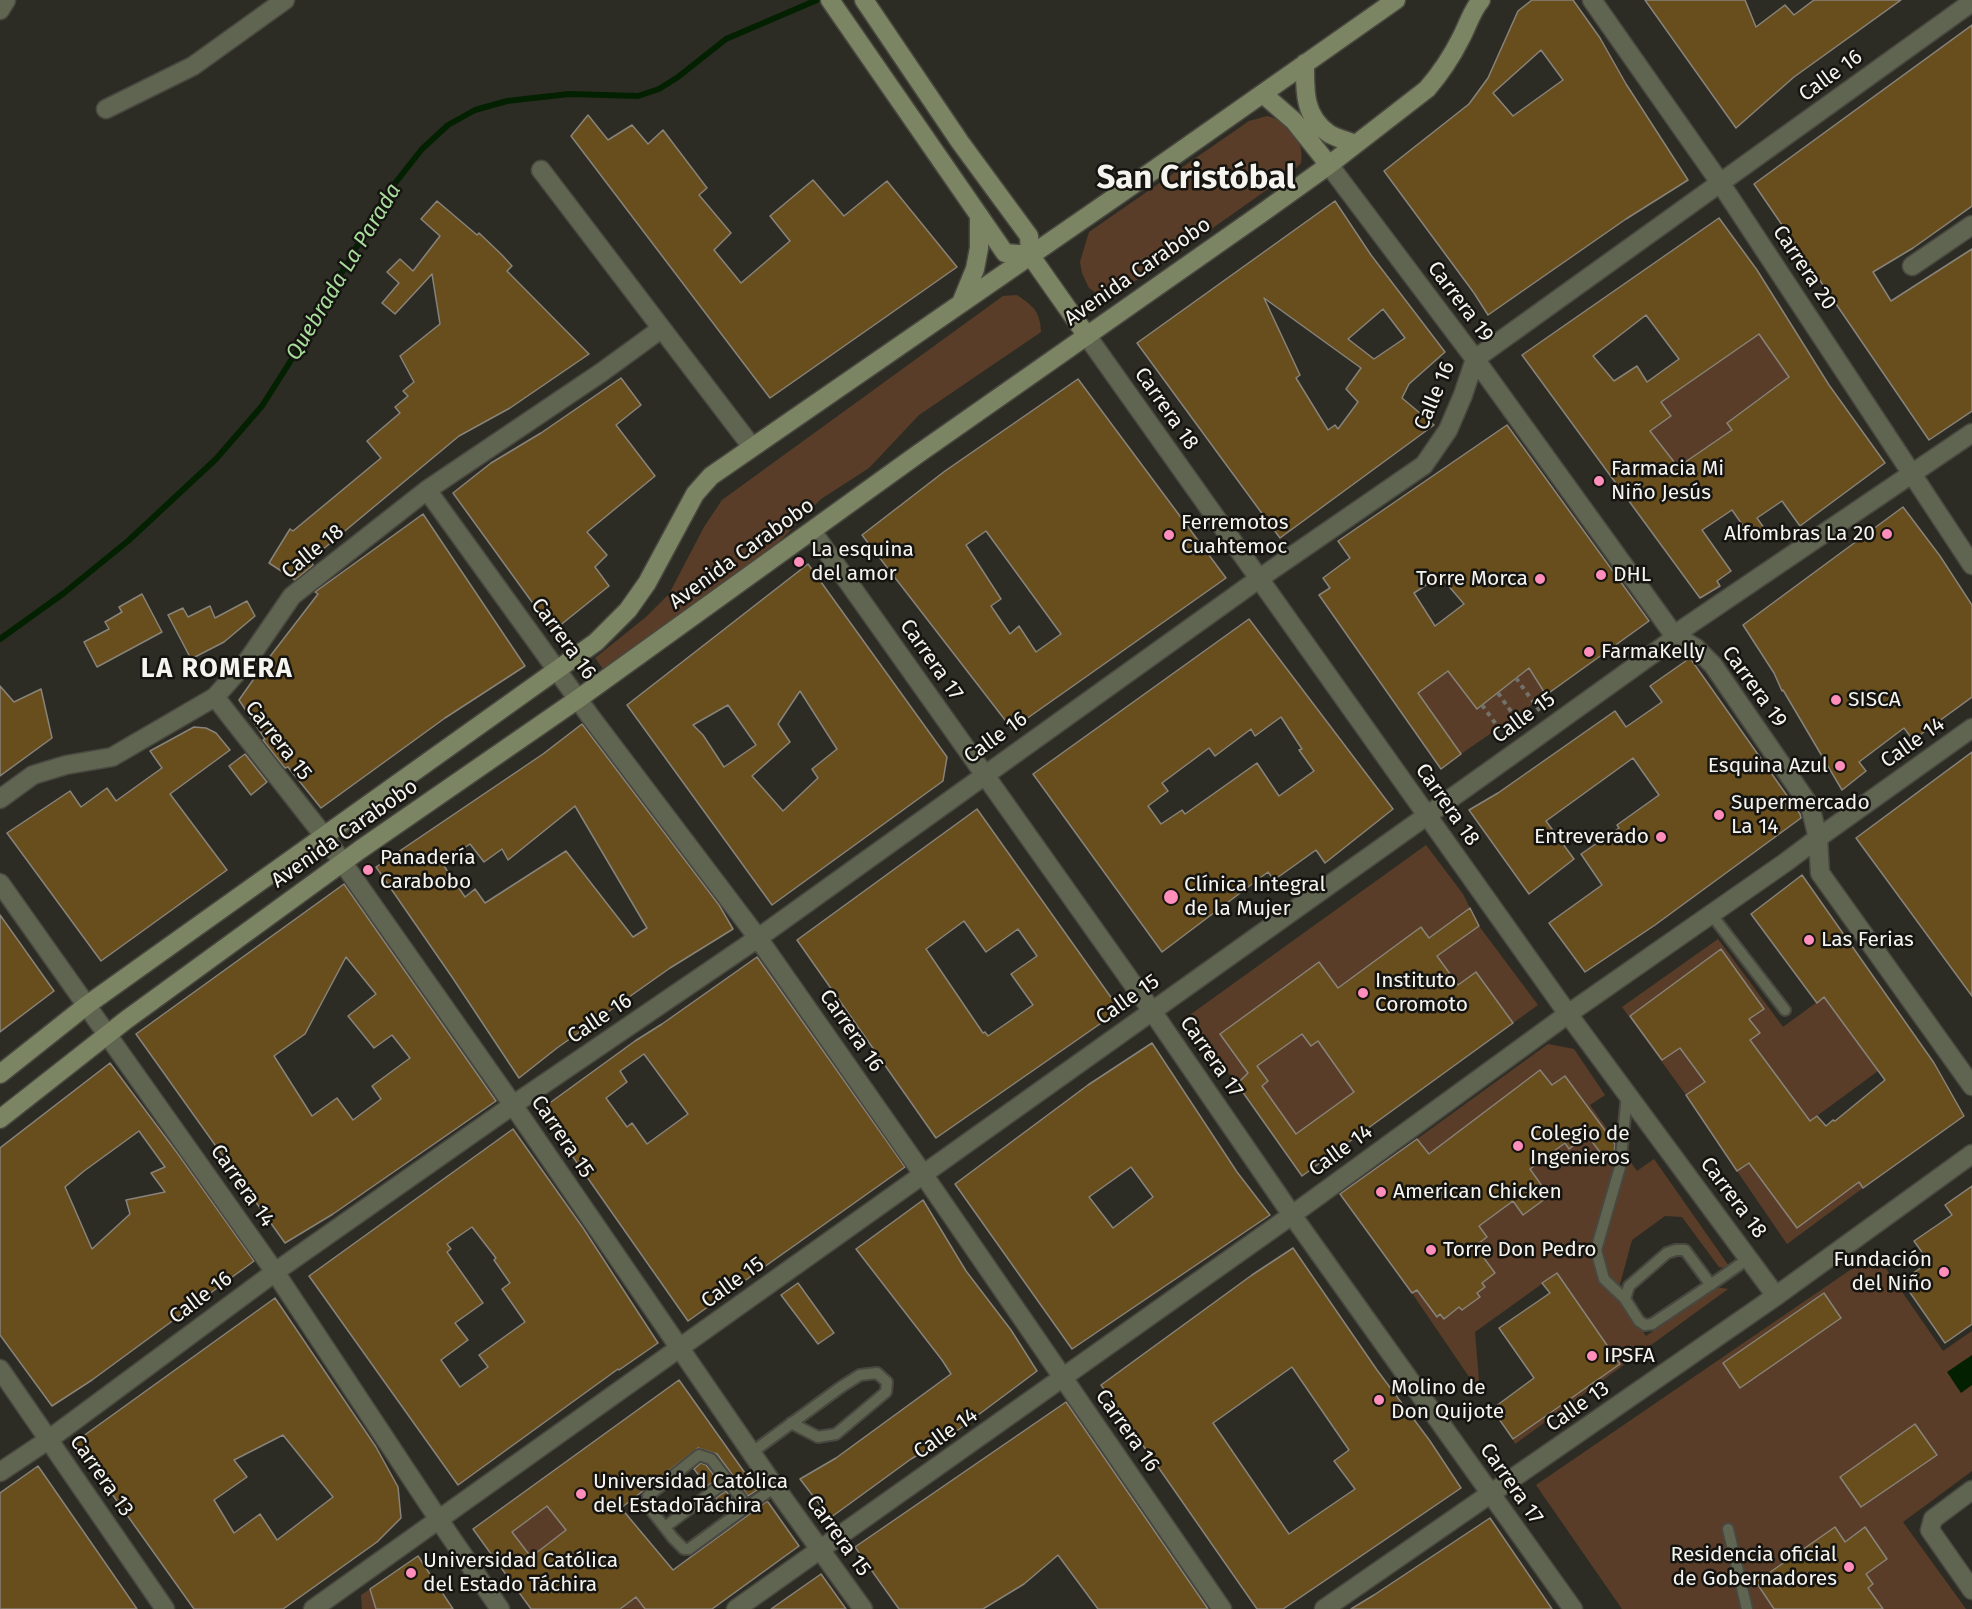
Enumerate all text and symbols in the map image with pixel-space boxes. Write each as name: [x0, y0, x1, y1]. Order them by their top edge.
street label: Calle 16: [1794, 45, 1868, 107]
district label: San Cristóbal: [1096, 159, 1296, 199]
water label: Quebrada La Parada: [281, 179, 407, 365]
street label: Avenida Carabobo: [1060, 212, 1216, 332]
street label: Carrera 20: [1767, 221, 1841, 315]
street label: Carrera 19: [1422, 257, 1498, 347]
street label: Calle 16: [1409, 358, 1461, 434]
street label: Carrera 18: [1128, 363, 1204, 455]
place label: Farmacia Mi Niño Jesús: [1611, 456, 1724, 506]
marker: Farmacia Mi Niño Jesús: [1592, 474, 1606, 488]
street label: Avenida Carabobo: [665, 493, 819, 615]
place label: Ferremotos Cuahtemoc: [1181, 510, 1289, 560]
street label: Calle 18: [277, 519, 349, 585]
place label: Alfombras La 20: [1724, 521, 1875, 547]
marker: Alfombras La 20: [1880, 527, 1894, 541]
marker: Ferremotos Cuahtemoc: [1162, 528, 1176, 542]
place label: La esquina del amor: [811, 537, 914, 587]
marker: La esquina del amor: [792, 555, 806, 569]
place label: DHL: [1613, 562, 1651, 588]
place label: Torre Morca: [1416, 566, 1528, 592]
marker: DHL: [1594, 568, 1608, 582]
marker: Torre Morca: [1533, 572, 1547, 586]
street label: Carrera 16: [525, 593, 601, 685]
street label: Carrera 17: [894, 615, 968, 705]
place label: FarmaKelly: [1601, 639, 1705, 665]
street label: Carrera 19: [1716, 641, 1792, 733]
marker: FarmaKelly: [1582, 645, 1596, 659]
district label: LA ROMERA: [141, 653, 293, 685]
street label: Calle 15: [1488, 687, 1560, 749]
place label: SISCA: [1848, 687, 1901, 713]
marker: SISCA: [1829, 693, 1843, 707]
street label: Carrera 15: [239, 696, 317, 786]
street label: Calle 16: [959, 707, 1033, 769]
street label: Calle 14: [1876, 712, 1950, 774]
place label: Esquina Azul: [1708, 753, 1828, 779]
street label: Carrera 18: [1409, 759, 1485, 851]
marker: Esquina Azul: [1833, 759, 1847, 773]
street label: Avenida Carabobo: [267, 774, 423, 894]
place label: Supermercado La 14: [1731, 790, 1870, 840]
marker: Supermercado La 14: [1712, 808, 1726, 822]
place label: Entreverado: [1534, 824, 1649, 850]
marker: Entreverado: [1654, 830, 1668, 844]
place label: Panadería Carabobo: [380, 845, 476, 895]
marker: Panadería Carabobo: [361, 863, 375, 877]
place label: Clínica Integral de la Mujer: [1184, 872, 1326, 922]
marker: Clínica Integral de la Mujer: [1162, 888, 1180, 906]
place label: Las Ferias: [1821, 927, 1914, 953]
marker: Las Ferias: [1802, 933, 1816, 947]
place label: Instituto Coromoto: [1375, 968, 1468, 1018]
street label: Calle 15: [1091, 969, 1165, 1031]
street label: Carrera 16: [814, 985, 888, 1077]
marker: Instituto Coromoto: [1356, 986, 1370, 1000]
street label: Calle 16: [563, 988, 637, 1050]
street label: Carrera 17: [1174, 1012, 1248, 1102]
street label: Carrera 15: [525, 1091, 599, 1183]
street label: Calle 14: [1304, 1120, 1378, 1182]
place label: Colegio de Ingenieros: [1530, 1121, 1630, 1171]
marker: Colegio de Ingenieros: [1511, 1139, 1525, 1153]
street label: Carrera 14: [205, 1140, 279, 1232]
street label: Carrera 18: [1694, 1152, 1772, 1244]
place label: American Chicken: [1393, 1179, 1562, 1205]
marker: American Chicken: [1374, 1185, 1388, 1199]
place label: Torre Don Pedro: [1443, 1237, 1597, 1263]
marker: Torre Don Pedro: [1424, 1243, 1438, 1257]
place label: Fundación del Niño: [1833, 1247, 1932, 1297]
street label: Calle 15: [697, 1252, 769, 1314]
marker: Fundación del Niño: [1937, 1265, 1951, 1279]
street label: Calle 16: [165, 1266, 237, 1330]
place label: IPSFA: [1604, 1343, 1655, 1369]
marker: IPSFA: [1585, 1349, 1599, 1363]
place label: Molino de Don Quijote: [1391, 1375, 1504, 1425]
street label: Calle 13: [1541, 1376, 1615, 1438]
street label: Carrera 16: [1090, 1385, 1164, 1477]
marker: Molino de Don Quijote: [1372, 1393, 1386, 1407]
street label: Calle 14: [909, 1403, 983, 1465]
street label: Carrera 13: [64, 1430, 138, 1522]
street label: Carrera 17: [1474, 1439, 1548, 1529]
place label: Universidad Católica del EstadoTáchira: [593, 1469, 788, 1519]
marker: Universidad Católica del EstadoTáchira: [574, 1487, 588, 1501]
street label: Carrera 15: [800, 1491, 876, 1581]
place label: Residencia oficial de Gobernadores: [1671, 1542, 1837, 1592]
place label: Universidad Católica del Estado Táchira: [423, 1548, 618, 1598]
marker: Residencia oficial de Gobernadores: [1842, 1560, 1856, 1574]
marker: Universidad Católica del Estado Táchira: [404, 1566, 418, 1580]

